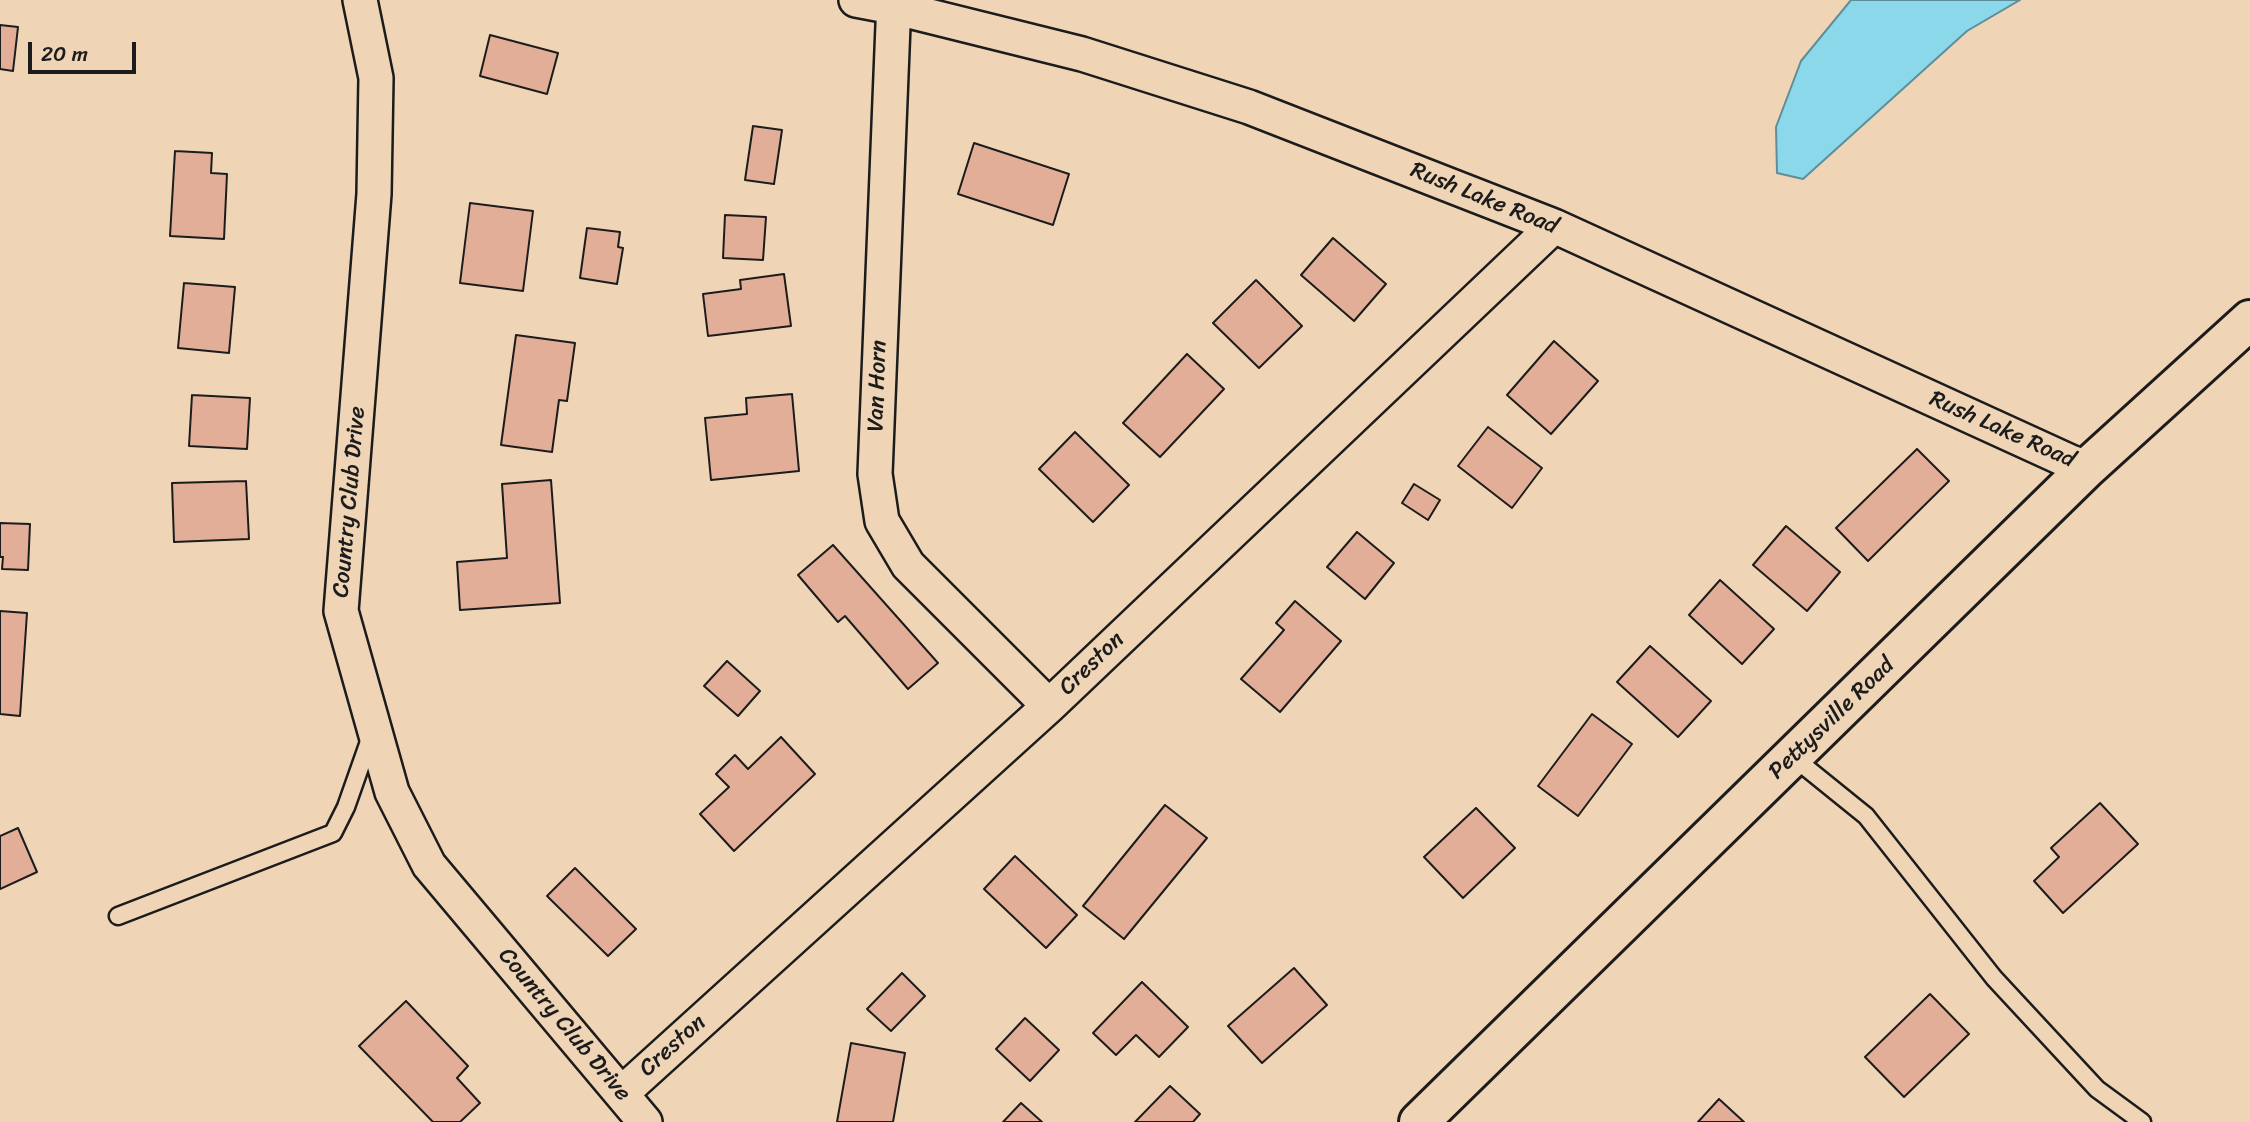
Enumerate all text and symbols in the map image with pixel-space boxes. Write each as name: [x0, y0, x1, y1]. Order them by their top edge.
scale bar: [32, 28, 140, 72]
text: 20 m: [41, 35, 88, 73]
street label: Rush Lake Road: [1406, 157, 1562, 241]
street label: Van Horn: [863, 340, 893, 432]
street label: Rush Lake Road: [1925, 386, 2079, 474]
street label: Country Club Drive: [328, 405, 372, 599]
street label: Creston: [1054, 626, 1130, 702]
street label: Pettysville Road: [1763, 652, 1901, 786]
street label: Country Club Drive: [492, 943, 636, 1107]
street label: Creston: [634, 1009, 712, 1083]

